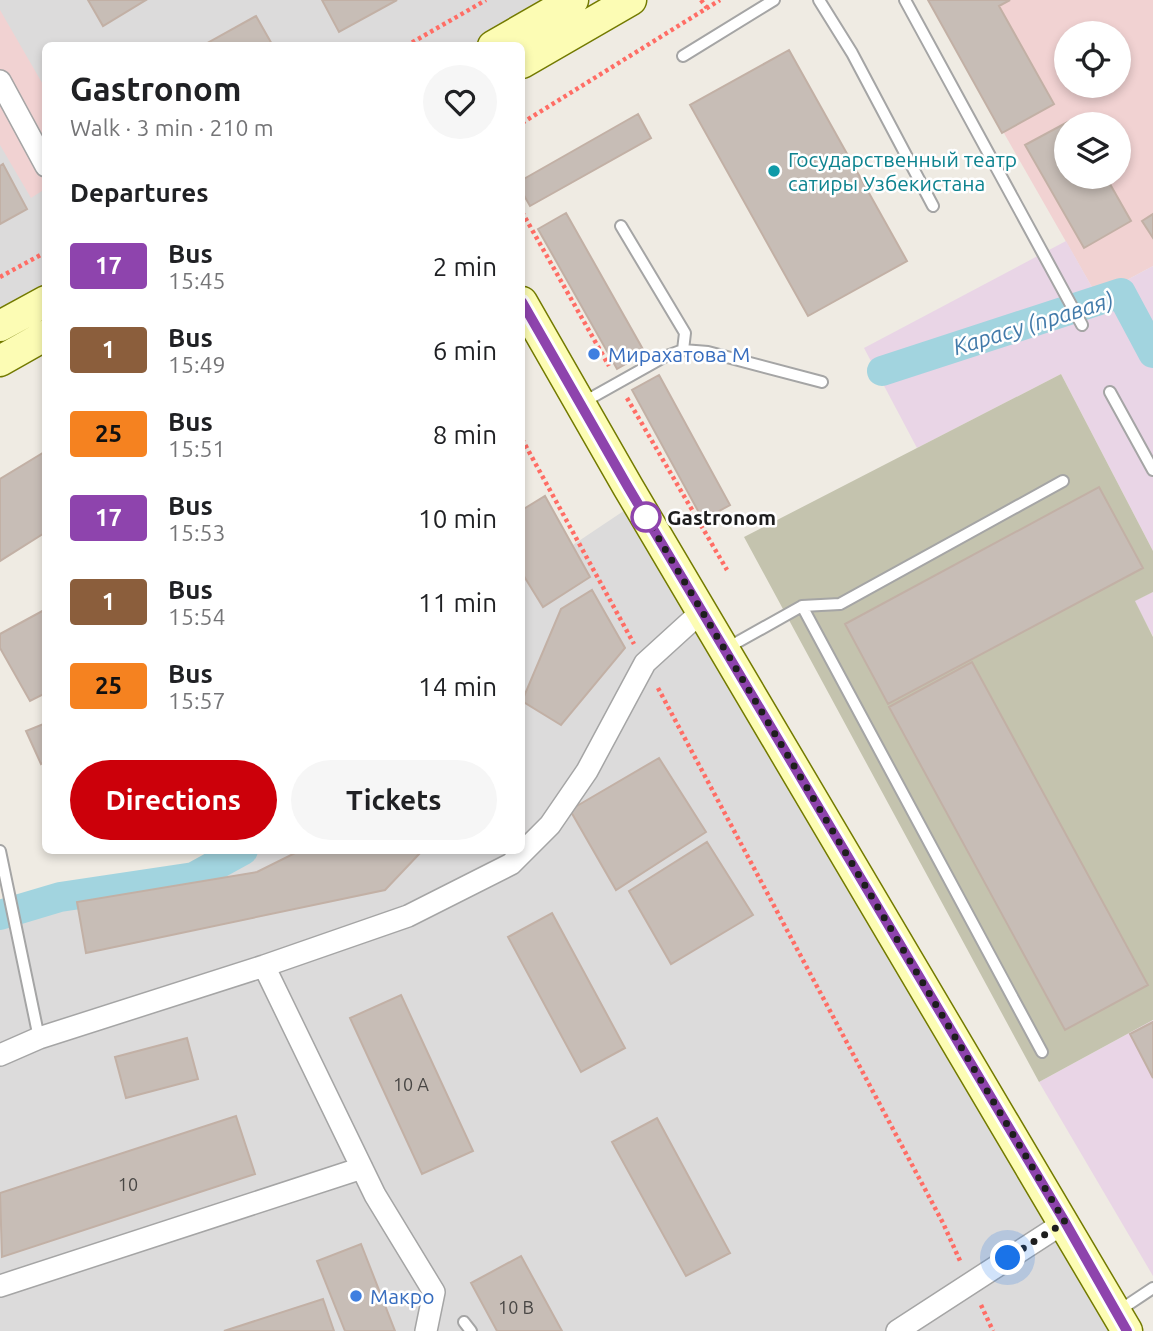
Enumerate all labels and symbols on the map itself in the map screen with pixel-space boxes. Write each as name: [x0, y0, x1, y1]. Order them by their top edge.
place label: Государственный театр сатиры Узбекистана: [788, 147, 1017, 195]
marker: Государственный театр сатиры Узбекистана: [766, 163, 782, 179]
water label: Карасу (правая): [950, 287, 1116, 360]
place label: Мирахатова М: [608, 342, 750, 366]
marker: Мирахатова М: [586, 346, 602, 362]
marker: Gastronom: [631, 502, 661, 532]
place label: Gastronom: [667, 505, 776, 529]
house number: 10 А: [393, 1074, 429, 1094]
house number: 10: [118, 1174, 138, 1194]
your location: [990, 1240, 1025, 1275]
place label: Макро: [370, 1284, 434, 1308]
marker: Макро: [348, 1288, 364, 1304]
house number: 10 B: [498, 1297, 534, 1317]

